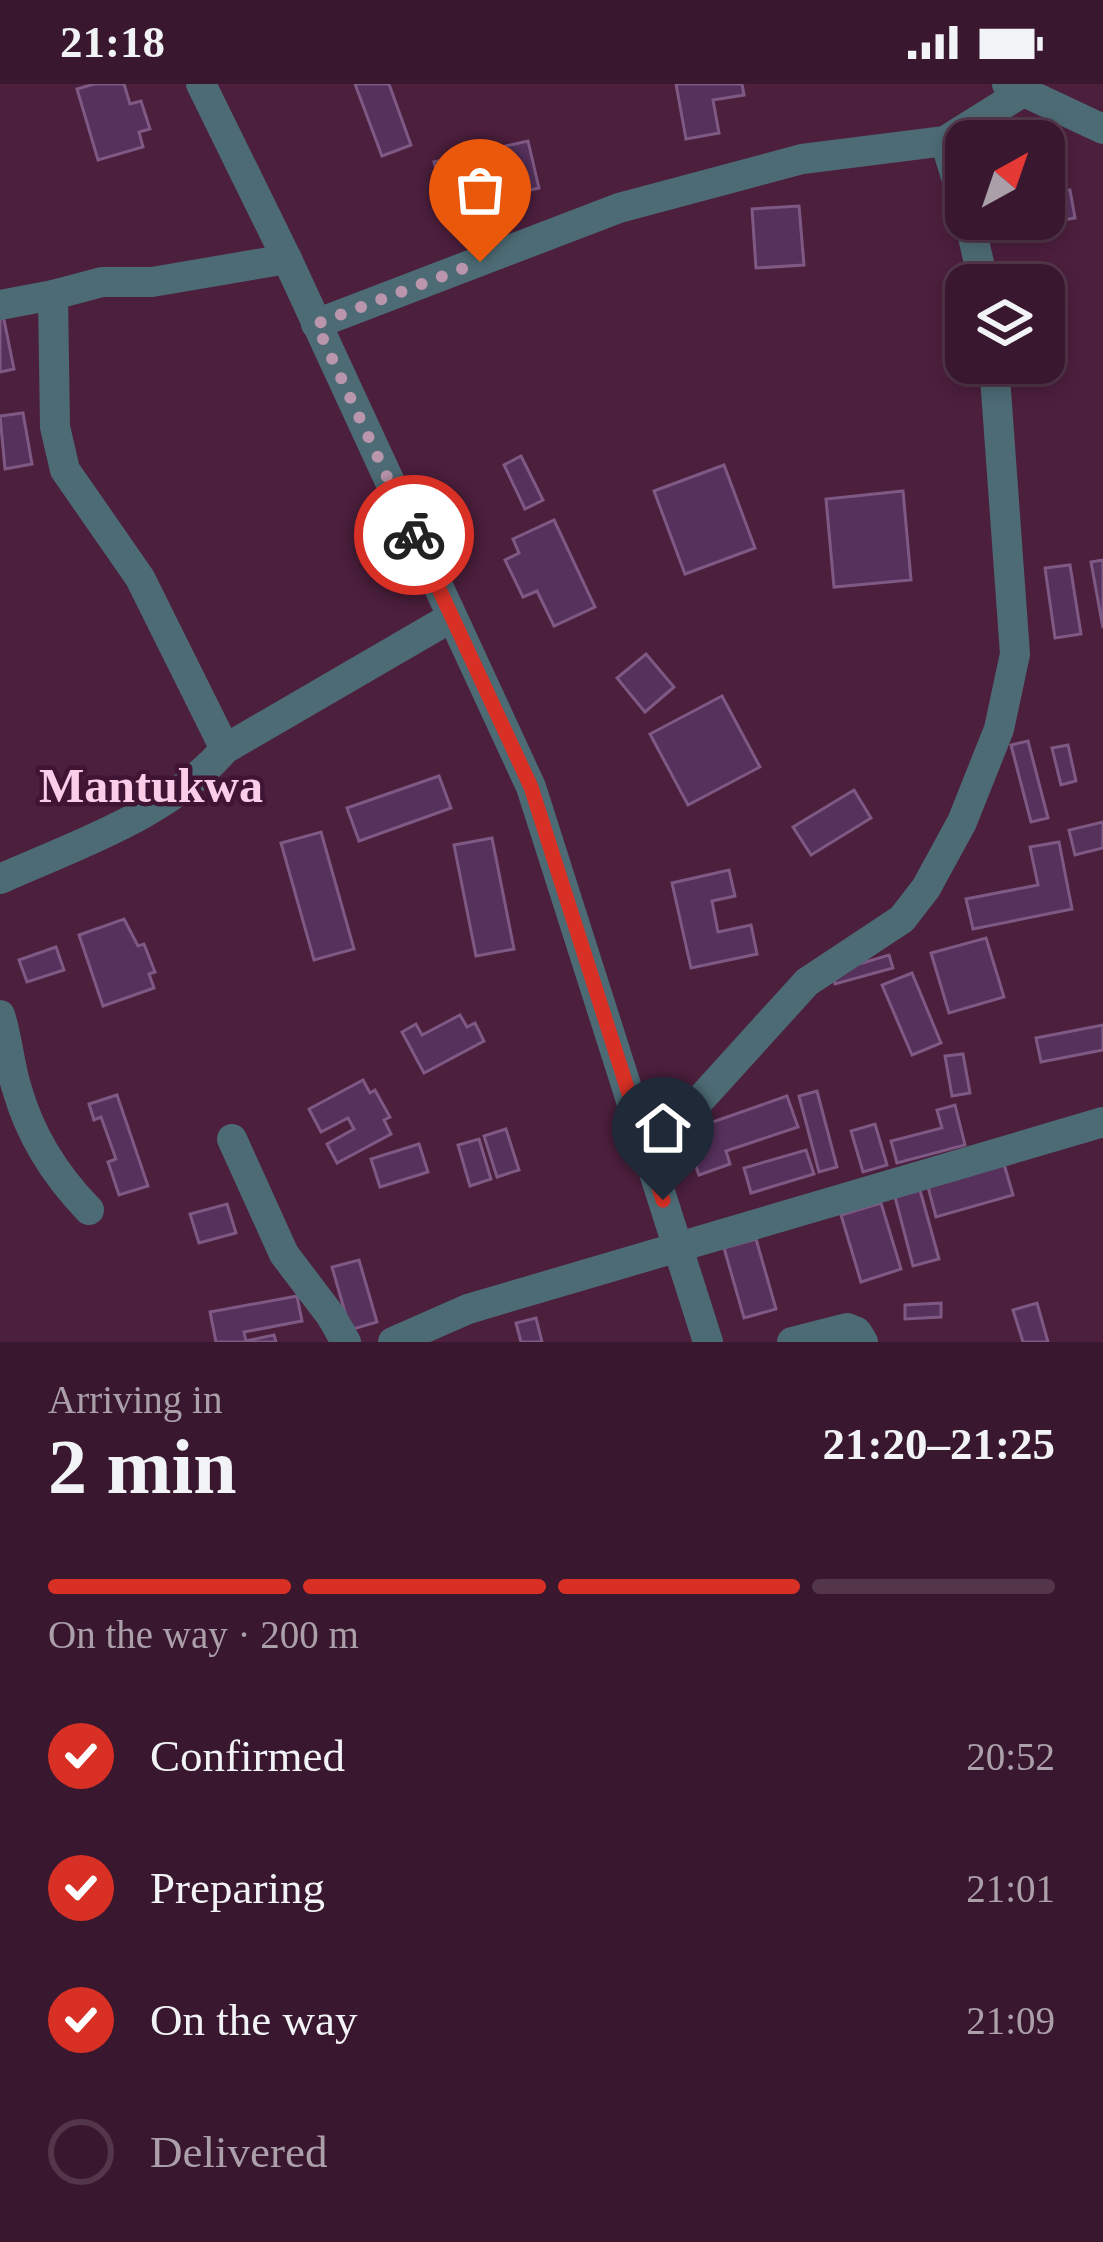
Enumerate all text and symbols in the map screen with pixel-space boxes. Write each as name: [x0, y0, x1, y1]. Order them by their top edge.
text: 21:18: [60, 17, 165, 67]
north arrow: [945, 120, 1065, 240]
map controls: [945, 120, 1065, 384]
pin: [429, 139, 531, 262]
icon: bag: [447, 157, 513, 223]
button: layers: [945, 264, 1065, 384]
courier: [354, 475, 474, 595]
icon: bike: [381, 502, 447, 568]
district label: Mantukwa: [39, 759, 263, 812]
pin: [612, 1077, 714, 1200]
icon: home: [630, 1095, 696, 1161]
text: Arriving in: [48, 1378, 222, 1421]
text: 21:20–21:25: [823, 1419, 1055, 1469]
text: 2 min: [48, 1423, 237, 1510]
text: On the way · 200 m: [48, 1613, 359, 1656]
icon: check: [48, 1723, 114, 1789]
text: Confirmed: [150, 1731, 345, 1781]
text: 20:52: [966, 1735, 1055, 1778]
icon: check: [48, 1855, 114, 1921]
text: Preparing: [150, 1863, 325, 1913]
text: 21:01: [966, 1867, 1055, 1910]
icon: check: [48, 1987, 114, 2053]
text: On the way: [150, 1995, 357, 2045]
text: 21:09: [966, 1999, 1055, 2042]
text: Delivered: [150, 2127, 327, 2177]

